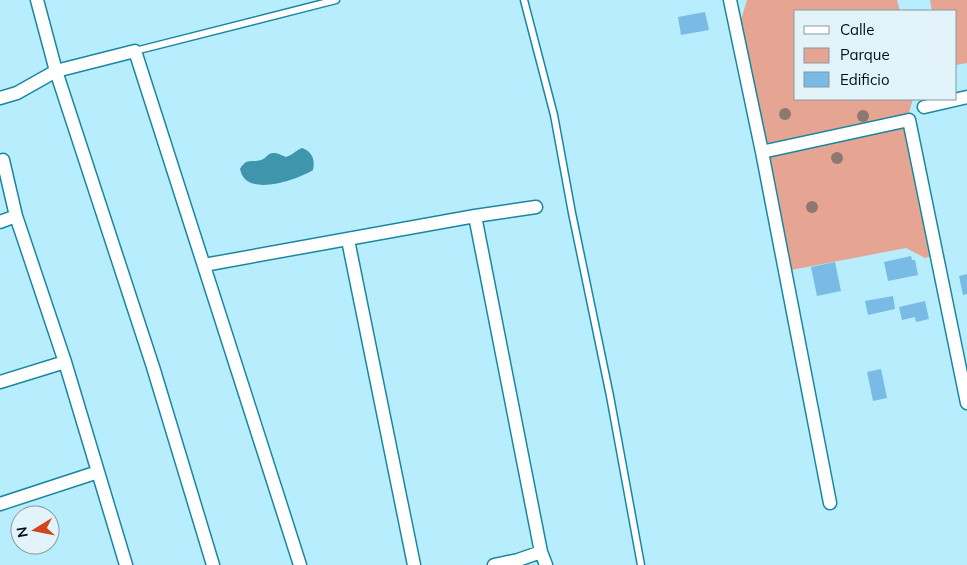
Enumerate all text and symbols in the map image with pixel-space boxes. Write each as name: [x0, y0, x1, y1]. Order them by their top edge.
legend: [794, 10, 957, 100]
text: Calle: [840, 20, 874, 39]
text: Parque: [840, 45, 890, 64]
text: Edificio: [840, 70, 890, 89]
north arrow: [10, 505, 60, 555]
text: N: [12, 525, 32, 539]

